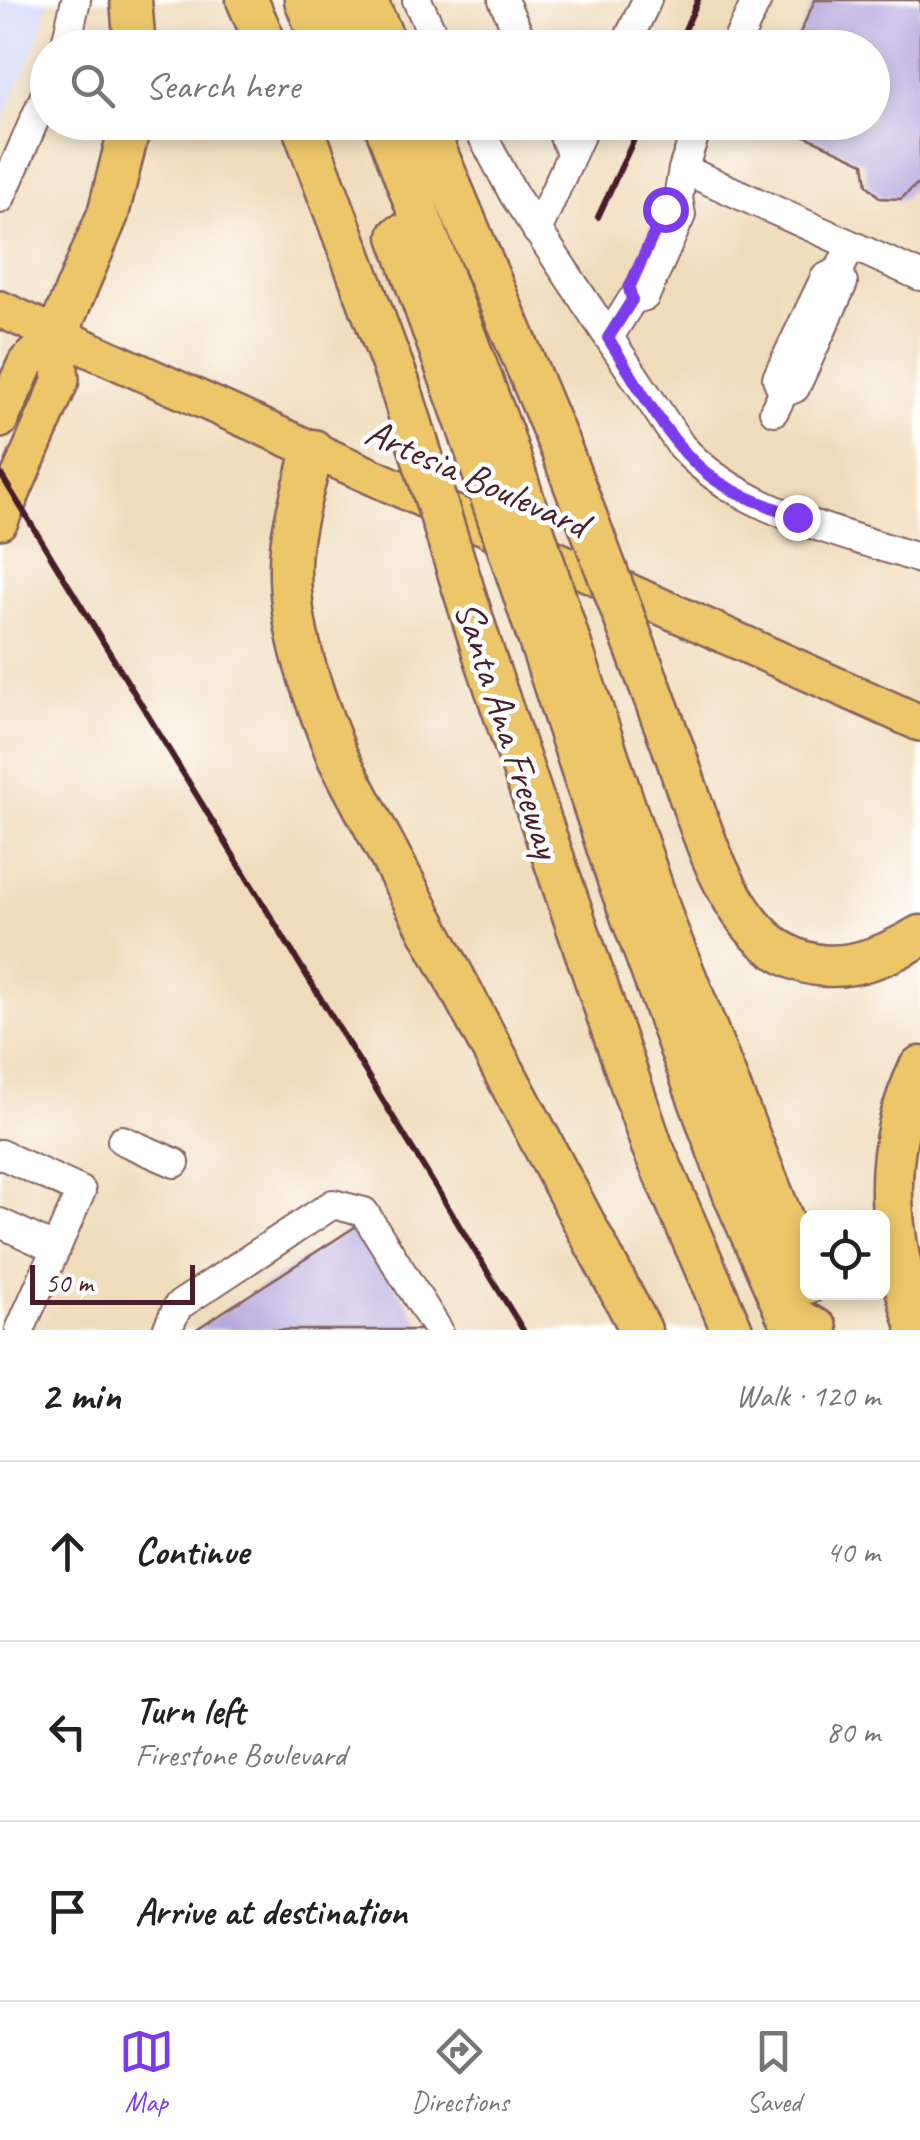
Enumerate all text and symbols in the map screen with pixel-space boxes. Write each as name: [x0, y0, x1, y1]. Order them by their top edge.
search box: [30, 30, 890, 140]
icon: search: [65, 58, 120, 113]
text: Search here: [145, 62, 300, 109]
route start: [643, 187, 689, 233]
street label: Artesia Boulevard: [358, 407, 601, 552]
route end: [775, 495, 821, 541]
street label: Santa Ana Freeway: [443, 595, 574, 867]
map controls: [800, 1210, 890, 1300]
button: locate: [800, 1210, 890, 1300]
scale bar: [30, 1260, 195, 1304]
text: 50 m: [45, 1265, 93, 1300]
text: 2 min: [40, 1369, 120, 1422]
text: Walk · 120 m: [736, 1375, 880, 1416]
icon: ahead: [40, 1524, 95, 1579]
text: Continue: [135, 1528, 249, 1575]
text: 40 m: [826, 1531, 880, 1572]
text: Turn left: [135, 1687, 245, 1734]
icon: left: [40, 1704, 95, 1759]
text: 80 m: [826, 1711, 880, 1752]
text: Firestone Boulevard: [135, 1734, 346, 1775]
icon: arrive: [40, 1884, 95, 1939]
text: Arrive at destination: [135, 1888, 407, 1935]
tab: Map: [119, 2024, 174, 2119]
tab: Directions: [411, 2024, 509, 2119]
tab: Saved: [746, 2024, 801, 2119]

